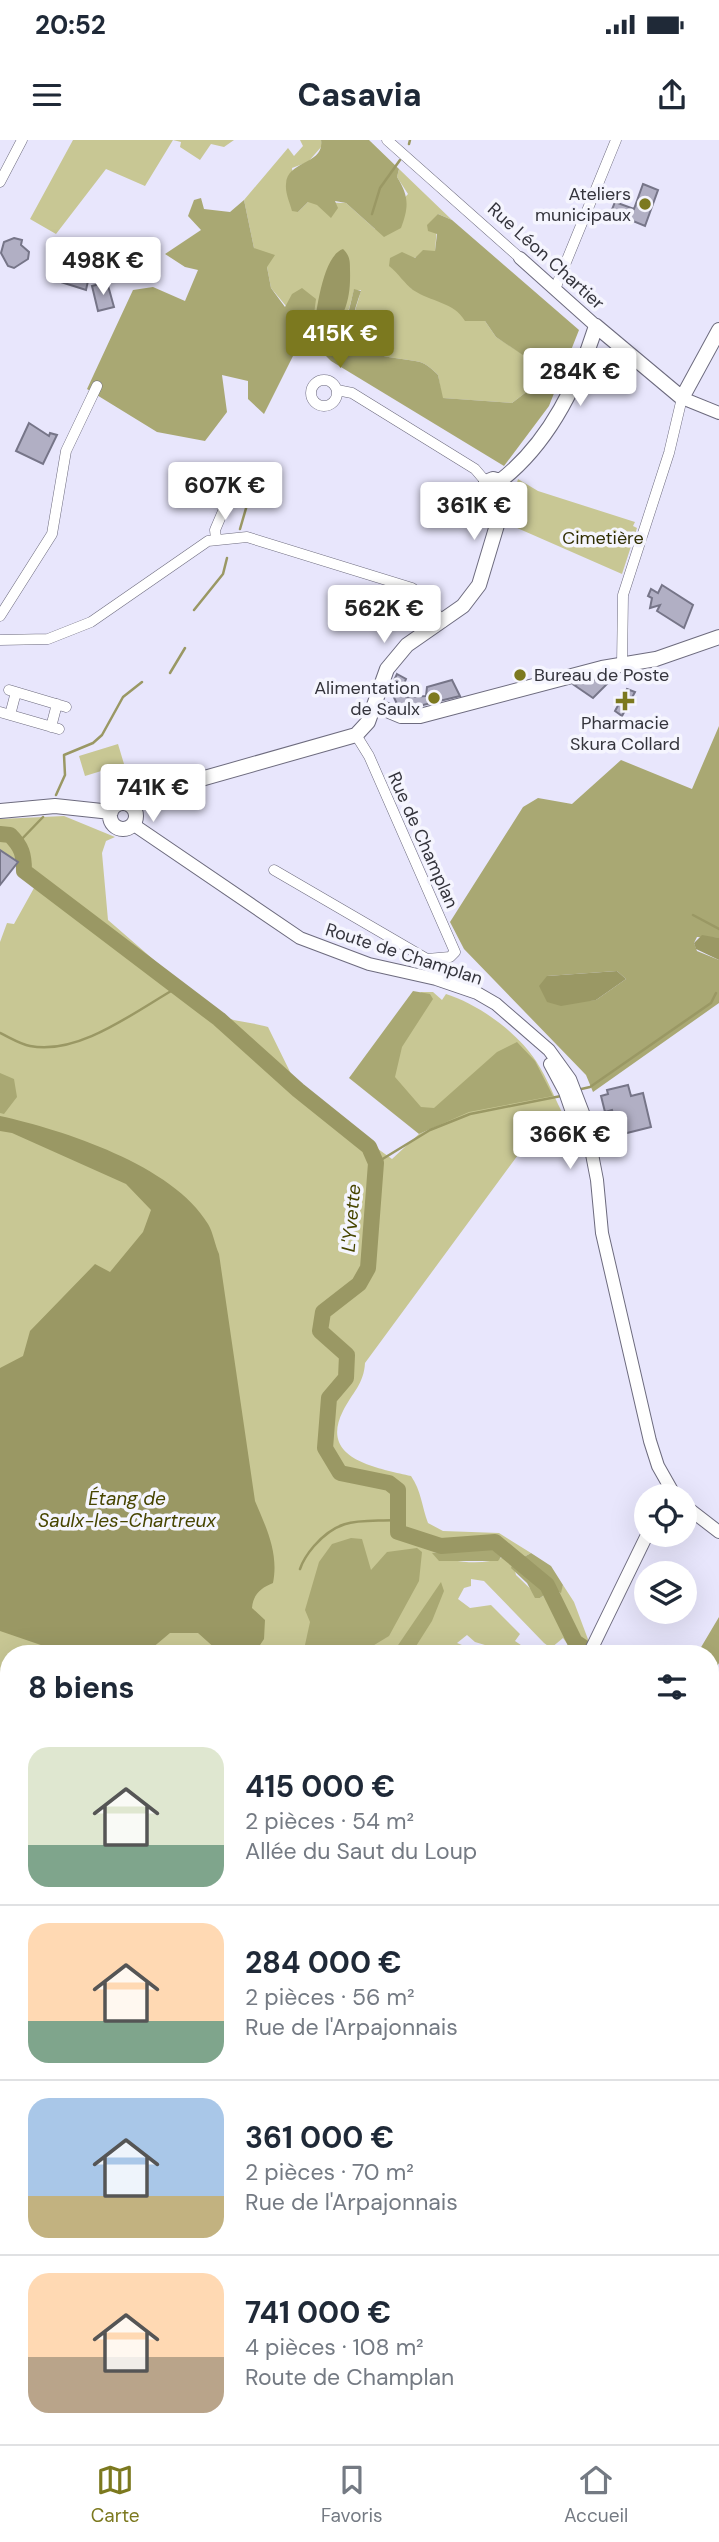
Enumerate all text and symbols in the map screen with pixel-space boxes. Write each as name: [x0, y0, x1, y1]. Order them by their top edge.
text: 20:52: [35, 8, 106, 42]
text: Casavia: [297, 74, 422, 116]
icon: menu: [28, 76, 66, 114]
icon: share: [653, 76, 691, 114]
place label: Ateliers municipaux: [535, 182, 631, 227]
marker: Ateliers municipaux: [637, 196, 653, 212]
street label: Rue Léon Chartier: [483, 197, 610, 315]
pin: 498K €: [46, 237, 160, 297]
text: 498K €: [62, 245, 144, 275]
pin: 415K €: [283, 310, 397, 370]
text: 415K €: [302, 318, 378, 348]
pin: 284K €: [523, 348, 637, 408]
text: 284K €: [539, 356, 621, 386]
pin: 607K €: [168, 462, 282, 522]
text: 607K €: [184, 470, 266, 500]
pin: 361K €: [417, 482, 531, 542]
text: 361K €: [436, 490, 512, 520]
park label: Cimetière: [562, 526, 644, 550]
pin: 562K €: [327, 586, 441, 645]
text: 562K €: [344, 593, 424, 623]
place label: Bureau de Poste: [534, 663, 669, 687]
marker: Bureau de Poste: [512, 667, 528, 683]
place label: Alimentation de Saulx: [314, 676, 420, 721]
marker: Alimentation de Saulx: [426, 690, 442, 706]
marker: Pharmacie Skura Collard: [617, 693, 633, 709]
place label: Pharmacie Skura Collard: [570, 711, 680, 756]
pin: 741K €: [96, 764, 210, 824]
street label: Rue de Champlan: [382, 768, 464, 912]
text: 741K €: [116, 772, 190, 802]
street label: Route de Champlan: [322, 917, 486, 991]
pin: 366K €: [513, 1112, 627, 1171]
text: 366K €: [529, 1119, 611, 1149]
water label: L'Yvette: [336, 1183, 366, 1253]
map controls: [634, 1484, 697, 1624]
button: locate: [634, 1484, 697, 1547]
water label: Étang de Saulx-les-Chartreux: [38, 1486, 216, 1533]
button: layers: [634, 1561, 697, 1624]
text: 8 biens: [28, 1668, 134, 1707]
icon: filters: [653, 1668, 691, 1706]
text: 415 000 €: [245, 1767, 395, 1806]
icon: home: [84, 1775, 168, 1859]
text: 2 pièces · 54 m²: [245, 1806, 414, 1836]
text: Allée du Saut du Loup: [245, 1836, 477, 1866]
text: 284 000 €: [245, 1943, 402, 1982]
icon: home: [84, 1951, 168, 2035]
text: 2 pièces · 56 m²: [245, 1982, 415, 2012]
text: Rue de l'Arpajonnais: [245, 2012, 458, 2042]
text: 361 000 €: [245, 2118, 394, 2157]
icon: home: [84, 2126, 168, 2210]
text: 2 pièces · 70 m²: [245, 2157, 414, 2187]
text: Rue de l'Arpajonnais: [245, 2187, 458, 2217]
text: 741 000 €: [245, 2293, 391, 2332]
icon: home: [84, 2301, 168, 2385]
text: 4 pièces · 108 m²: [245, 2332, 424, 2362]
text: Route de Champlan: [245, 2362, 454, 2392]
tab: Carte: [91, 2461, 140, 2528]
tab: Favoris: [321, 2461, 383, 2528]
tab: Accueil: [564, 2461, 628, 2528]

